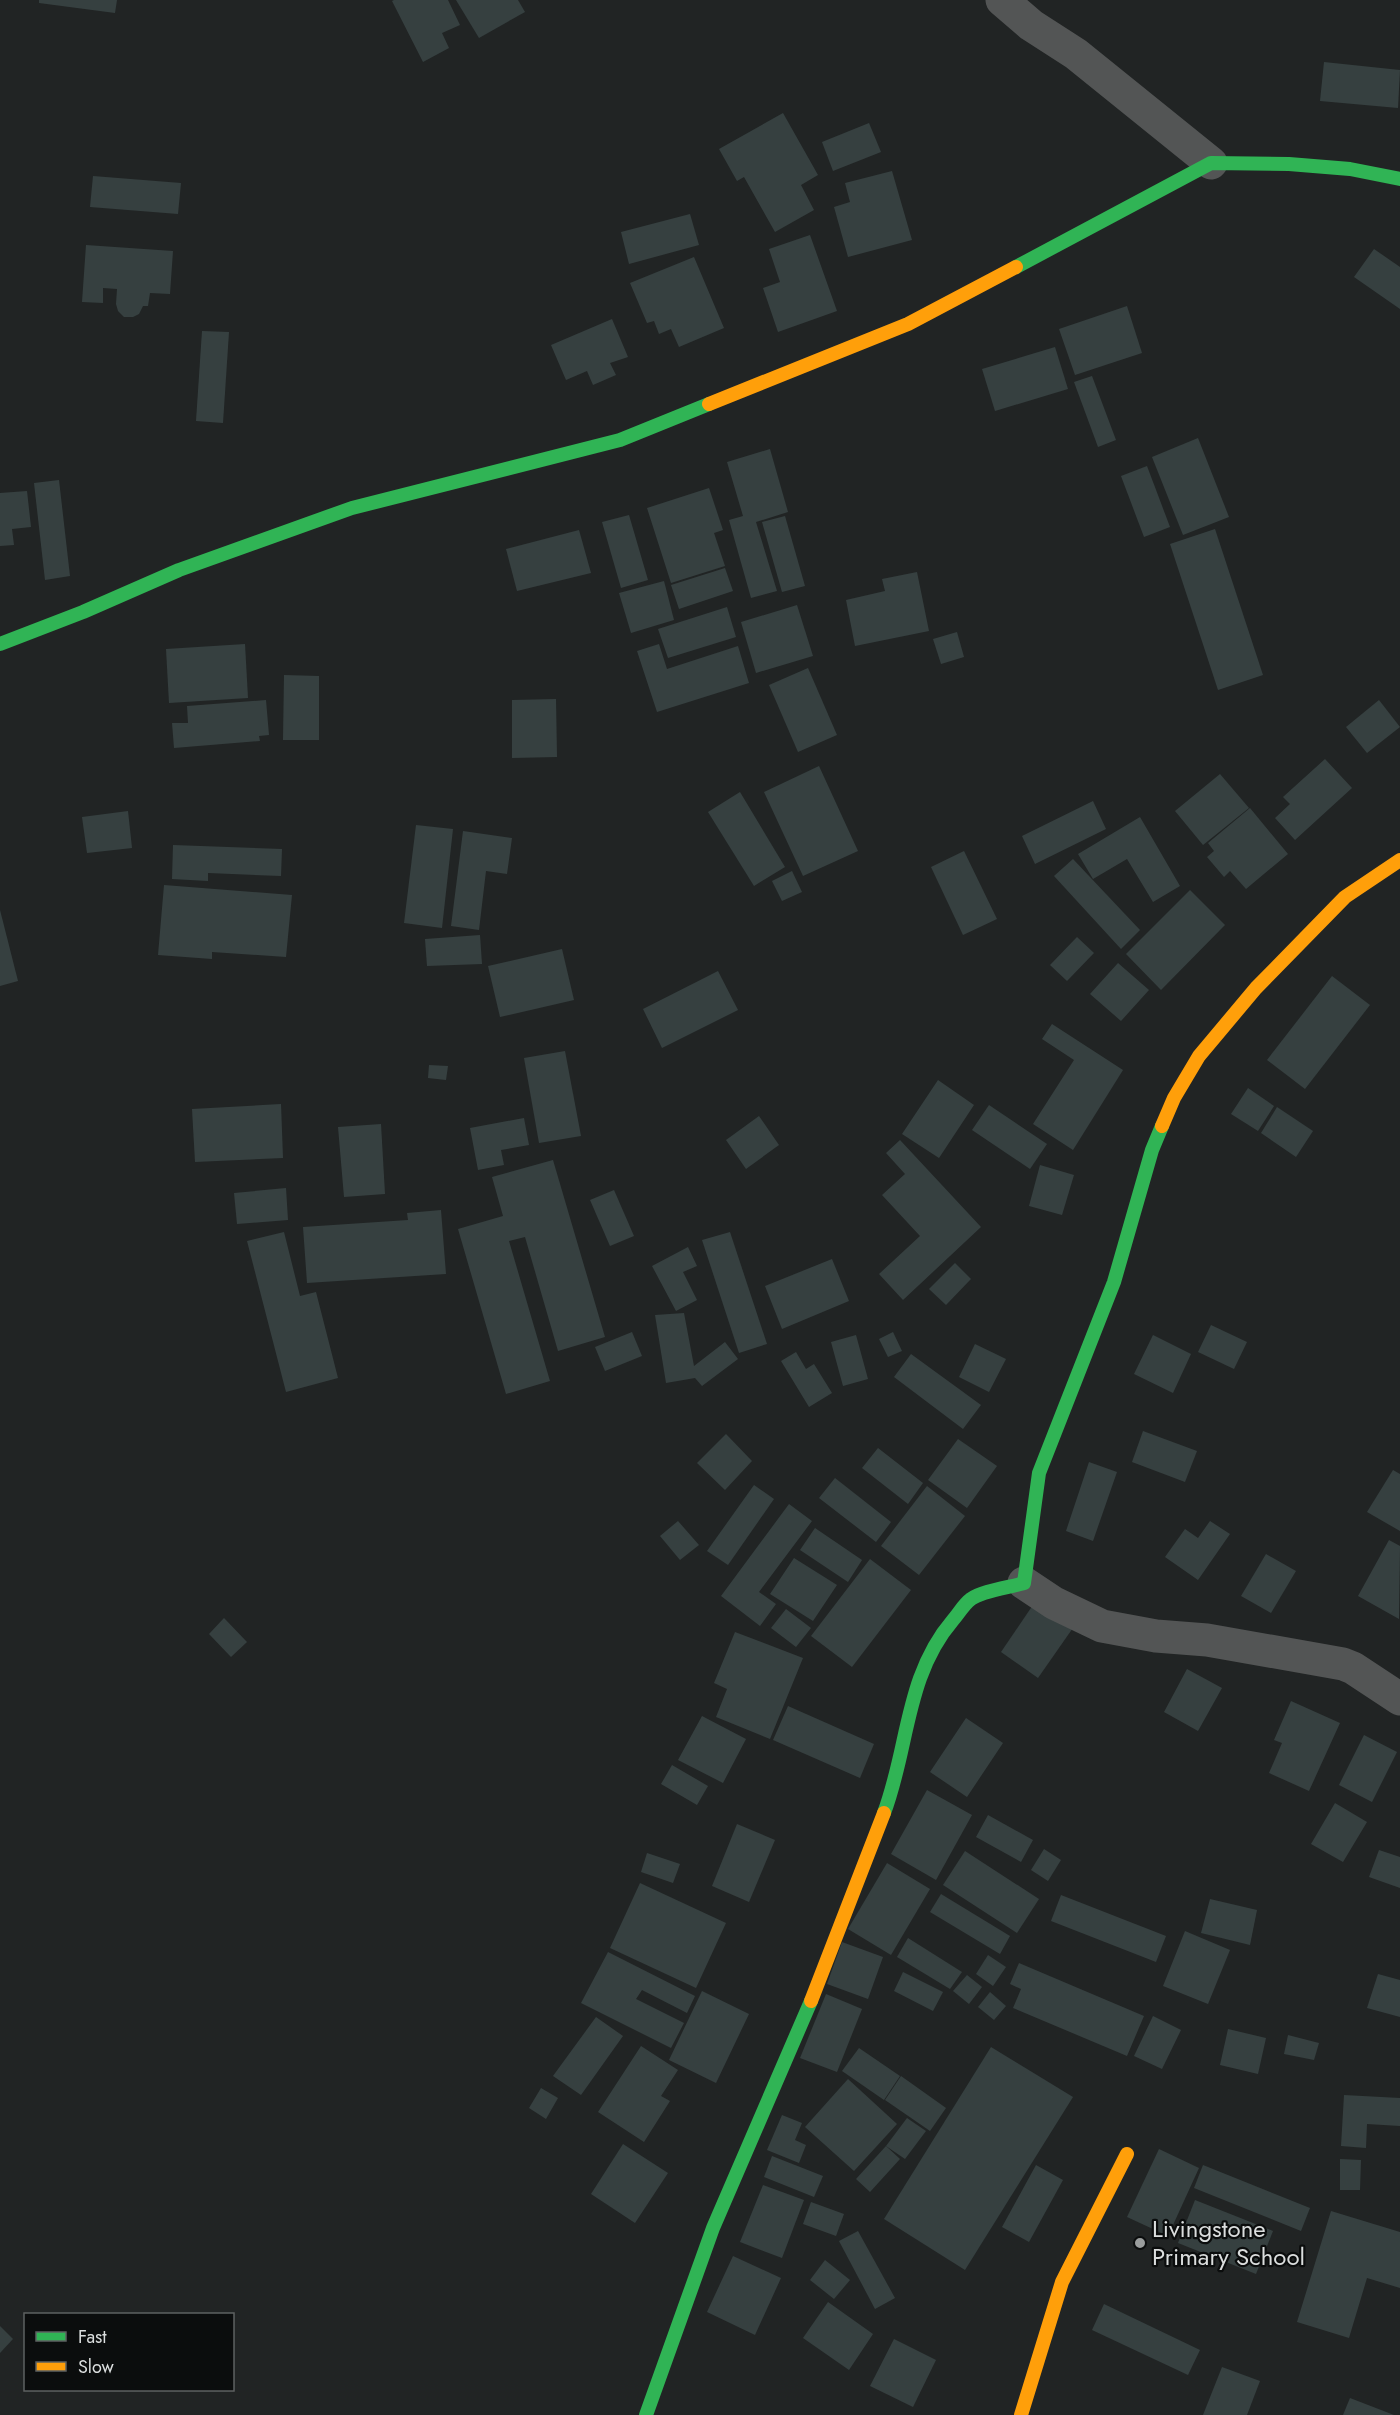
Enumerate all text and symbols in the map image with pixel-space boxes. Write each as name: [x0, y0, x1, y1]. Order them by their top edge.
place label: Livingstone Primary School: [1152, 2211, 1305, 2274]
marker: Livingstone Primary School: [1133, 2236, 1147, 2250]
legend: [24, 2313, 234, 2391]
text: Fast: [78, 2324, 107, 2350]
text: Slow: [78, 2354, 115, 2380]

